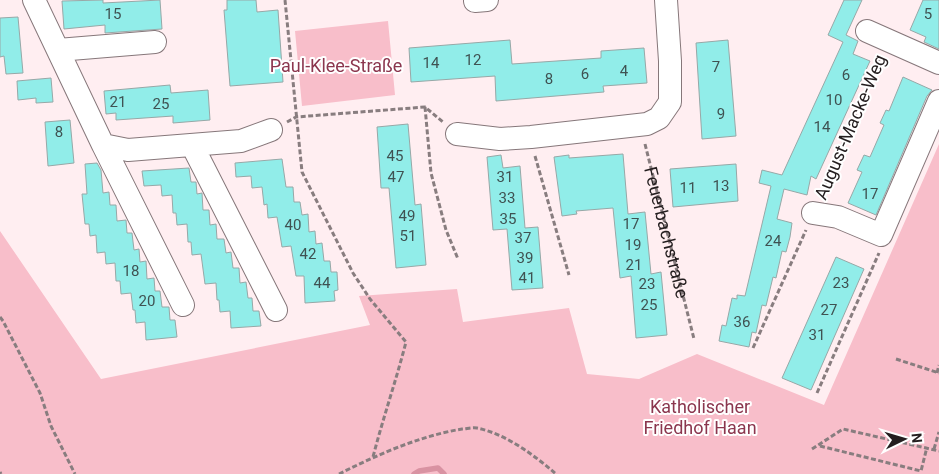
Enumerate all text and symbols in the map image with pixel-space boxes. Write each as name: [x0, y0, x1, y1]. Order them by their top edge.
house number: 15: [105, 5, 121, 23]
house number: 5: [924, 5, 932, 23]
house number: 12: [465, 51, 481, 69]
street label: August-Macke-Weg: [810, 51, 890, 203]
house number: 14: [423, 54, 440, 72]
park label: Paul-Klee-Straße: [270, 55, 402, 76]
house number: 7: [712, 58, 720, 76]
house number: 4: [620, 62, 629, 80]
house number: 6: [581, 65, 589, 83]
house number: 6: [842, 66, 850, 84]
house number: 8: [545, 70, 553, 88]
house number: 10: [826, 91, 842, 109]
house number: 21: [110, 93, 126, 111]
house number: 25: [153, 95, 169, 113]
house number: 9: [717, 105, 725, 123]
house number: 14: [814, 118, 831, 136]
house number: 8: [55, 123, 63, 141]
house number: 45: [387, 147, 403, 165]
street label: Feuerbachstraße: [641, 164, 694, 300]
house number: 47: [388, 168, 404, 186]
house number: 31: [497, 168, 513, 186]
house number: 13: [713, 177, 729, 195]
house number: 11: [680, 179, 696, 197]
house number: 17: [862, 185, 878, 203]
house number: 33: [499, 189, 515, 207]
house number: 49: [399, 207, 415, 225]
house number: 35: [500, 210, 516, 228]
house number: 17: [623, 215, 639, 233]
house number: 40: [285, 216, 301, 234]
house number: 51: [400, 227, 416, 245]
house number: 37: [515, 229, 531, 247]
house number: 24: [765, 232, 782, 250]
house number: 19: [625, 236, 641, 254]
house number: 42: [300, 245, 316, 263]
house number: 39: [517, 249, 533, 267]
house number: 21: [626, 256, 642, 274]
house number: 18: [123, 262, 139, 280]
house number: 41: [519, 269, 535, 287]
house number: 44: [314, 274, 331, 292]
house number: 23: [833, 274, 849, 292]
house number: 23: [639, 275, 655, 293]
house number: 20: [139, 292, 155, 310]
house number: 25: [641, 296, 657, 314]
house number: 27: [821, 301, 837, 319]
house number: 36: [734, 313, 750, 331]
house number: 31: [809, 326, 825, 344]
park label: Katholischer Friedhof Haan: [643, 396, 757, 438]
north arrow: [879, 414, 929, 464]
text: N: [909, 432, 925, 443]

